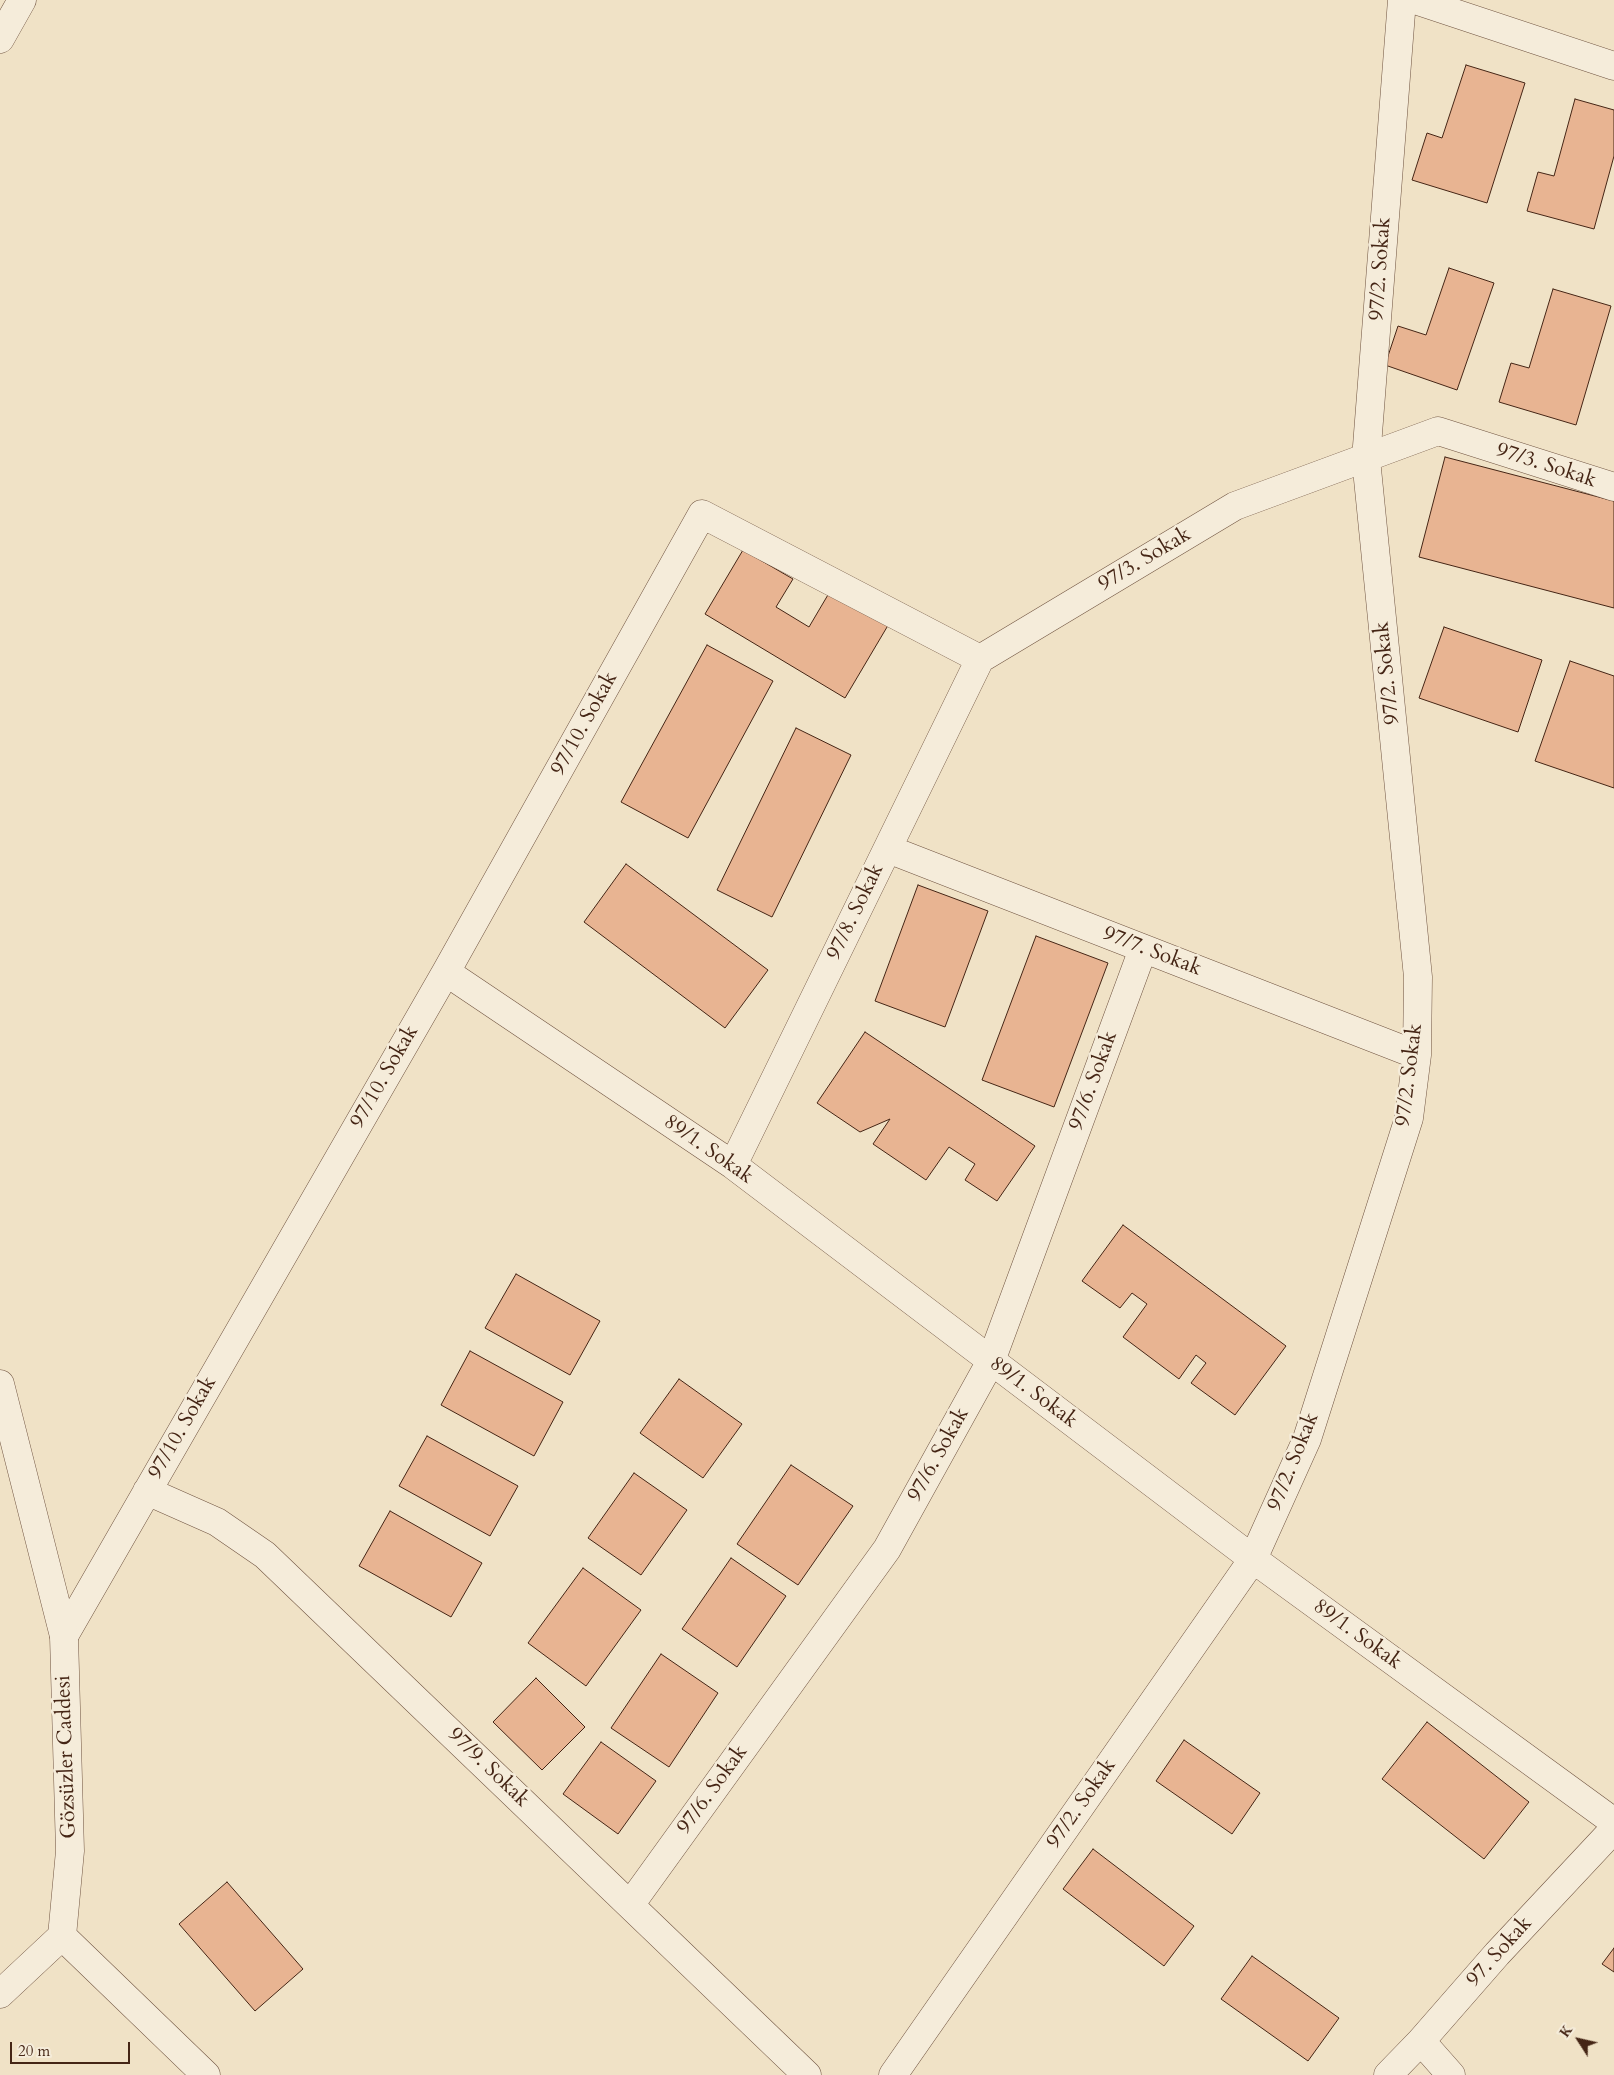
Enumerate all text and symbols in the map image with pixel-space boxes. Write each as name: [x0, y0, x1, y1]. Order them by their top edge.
street label: 97/2. Sokak: [1365, 217, 1397, 321]
street label: 97/3. Sokak: [1493, 438, 1599, 494]
street label: 97/3. Sokak: [1094, 523, 1196, 597]
street label: 97/2. Sokak: [1370, 620, 1406, 726]
street label: 97/10. Sokak: [546, 668, 624, 780]
street label: 97/8. Sokak: [822, 860, 890, 964]
street label: 97/7. Sokak: [1099, 922, 1205, 982]
street label: 97/10. Sokak: [346, 1021, 424, 1133]
street label: 97/2. Sokak: [1391, 1022, 1429, 1128]
street label: 97/6. Sokak: [1064, 1028, 1124, 1134]
street label: 89/1. Sokak: [658, 1110, 758, 1190]
street label: 89/1. Sokak: [984, 1352, 1082, 1434]
street label: 97/10. Sokak: [144, 1372, 222, 1484]
street label: 97/6. Sokak: [903, 1404, 975, 1506]
street label: 97/2. Sokak: [1263, 1409, 1325, 1515]
street label: 89/1. Sokak: [1308, 1594, 1406, 1676]
street label: Gözsüzler Caddesi: [52, 1675, 82, 1839]
street label: 97/9. Sokak: [442, 1723, 534, 1813]
street label: 97/6. Sokak: [672, 1741, 754, 1839]
street label: 97/2. Sokak: [1042, 1754, 1122, 1854]
street label: 97. Sokak: [1462, 1912, 1538, 1992]
north arrow: [1554, 2015, 1604, 2065]
text: K: [1555, 2021, 1577, 2041]
scale bar: [12, 2032, 132, 2064]
text: 20 m: [18, 2041, 50, 2061]

